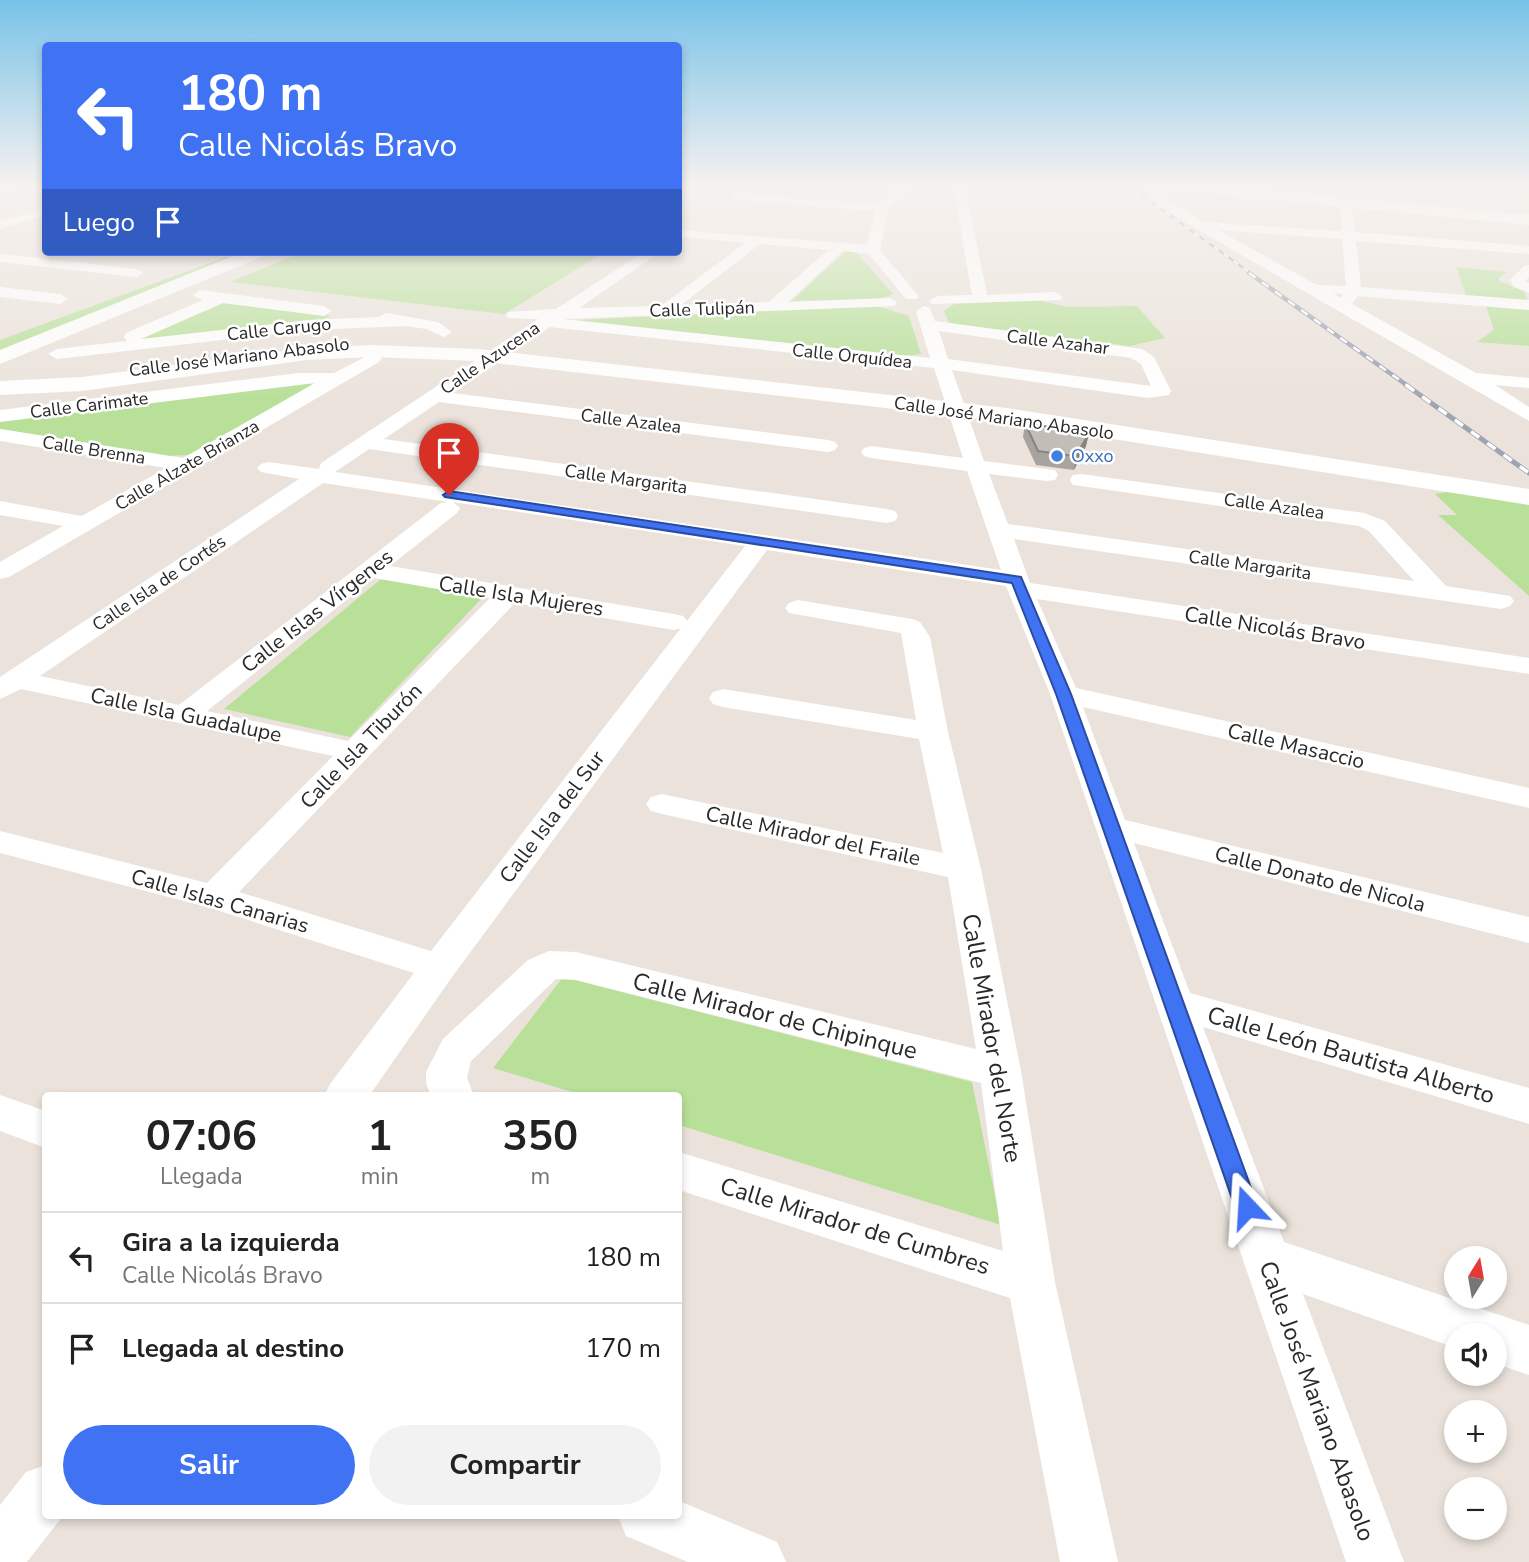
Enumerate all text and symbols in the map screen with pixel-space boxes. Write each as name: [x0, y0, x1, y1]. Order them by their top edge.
text: 180 m: [178, 60, 322, 127]
icon: left: [63, 70, 154, 161]
text: Calle Nicolás Bravo: [178, 124, 457, 167]
icon: arrive: [149, 203, 187, 241]
text: Luego: [63, 205, 135, 240]
street label: Calle Tulipán: [649, 295, 755, 323]
street label: Calle Carugo: [226, 312, 332, 346]
street label: Calle Azucena: [436, 316, 544, 400]
street label: Calle Azahar: [1005, 324, 1111, 360]
street label: Calle José Mariano Abasolo: [127, 332, 351, 382]
street label: Calle Orquídea: [791, 338, 913, 374]
street label: Calle Carimate: [29, 386, 149, 424]
street label: Calle José Mariano Abasolo: [892, 391, 1116, 445]
street label: Calle Azalea: [579, 403, 683, 439]
street label: Calle Alzate Brianza: [110, 414, 264, 516]
pin: [419, 423, 479, 495]
street label: Calle Brenna: [41, 430, 147, 470]
icon: arrive: [430, 434, 468, 472]
place label: Oxxo: [1071, 444, 1114, 468]
marker: Oxxo: [1049, 448, 1065, 464]
street label: Calle Margarita: [563, 458, 689, 500]
street label: Calle Azalea: [1222, 487, 1326, 525]
street label: Calle Isla de Cortés: [87, 529, 231, 637]
street label: Calle Islas Vírgenes: [235, 543, 399, 679]
street label: Calle Margarita: [1187, 544, 1313, 586]
street label: Calle Isla Mujeres: [437, 569, 605, 623]
street label: Calle Nicolás Bravo: [1182, 600, 1368, 656]
street label: Calle Isla Tiburón: [294, 677, 428, 815]
street label: Calle Isla Guadalupe: [88, 681, 284, 749]
street label: Calle Masaccio: [1225, 717, 1367, 775]
street label: Calle Isla del Sur: [493, 745, 611, 889]
street label: Calle Mirador del Fraile: [703, 800, 923, 872]
street label: Calle Donato de Nicola: [1212, 839, 1428, 919]
street label: Calle Islas Canarias: [128, 862, 312, 940]
street label: Calle Mirador del Norte: [954, 911, 1030, 1165]
street label: Calle Mirador de Chipinque: [629, 965, 921, 1067]
street label: Calle León Bautista Alberto: [1204, 999, 1498, 1111]
text: 07:06: [146, 1108, 257, 1165]
text: 1: [367, 1108, 392, 1165]
text: 350: [503, 1108, 578, 1165]
text: Llegada: [160, 1161, 243, 1192]
text: min: [361, 1161, 399, 1192]
text: m: [531, 1161, 550, 1192]
street label: Calle Mirador de Cumbres: [716, 1170, 994, 1282]
position arrow: [1210, 1170, 1284, 1244]
text: Gira a la izquierda: [122, 1225, 340, 1260]
icon: left: [63, 1239, 101, 1277]
text: 180 m: [585, 1240, 661, 1275]
north arrow: [1444, 1246, 1507, 1309]
map controls: [1444, 1246, 1507, 1540]
street label: Calle José Mariano Abasolo: [1251, 1257, 1383, 1545]
text: Calle Nicolás Bravo: [122, 1260, 323, 1291]
button: sound: [1444, 1323, 1507, 1386]
icon: arrive: [63, 1330, 101, 1368]
text: Llegada al destino: [122, 1331, 344, 1366]
text: 170 m: [585, 1331, 661, 1366]
button: +: [1444, 1400, 1507, 1463]
button: Salir: [63, 1425, 355, 1505]
button: Compartir: [369, 1425, 661, 1505]
button: −: [1444, 1477, 1507, 1540]

